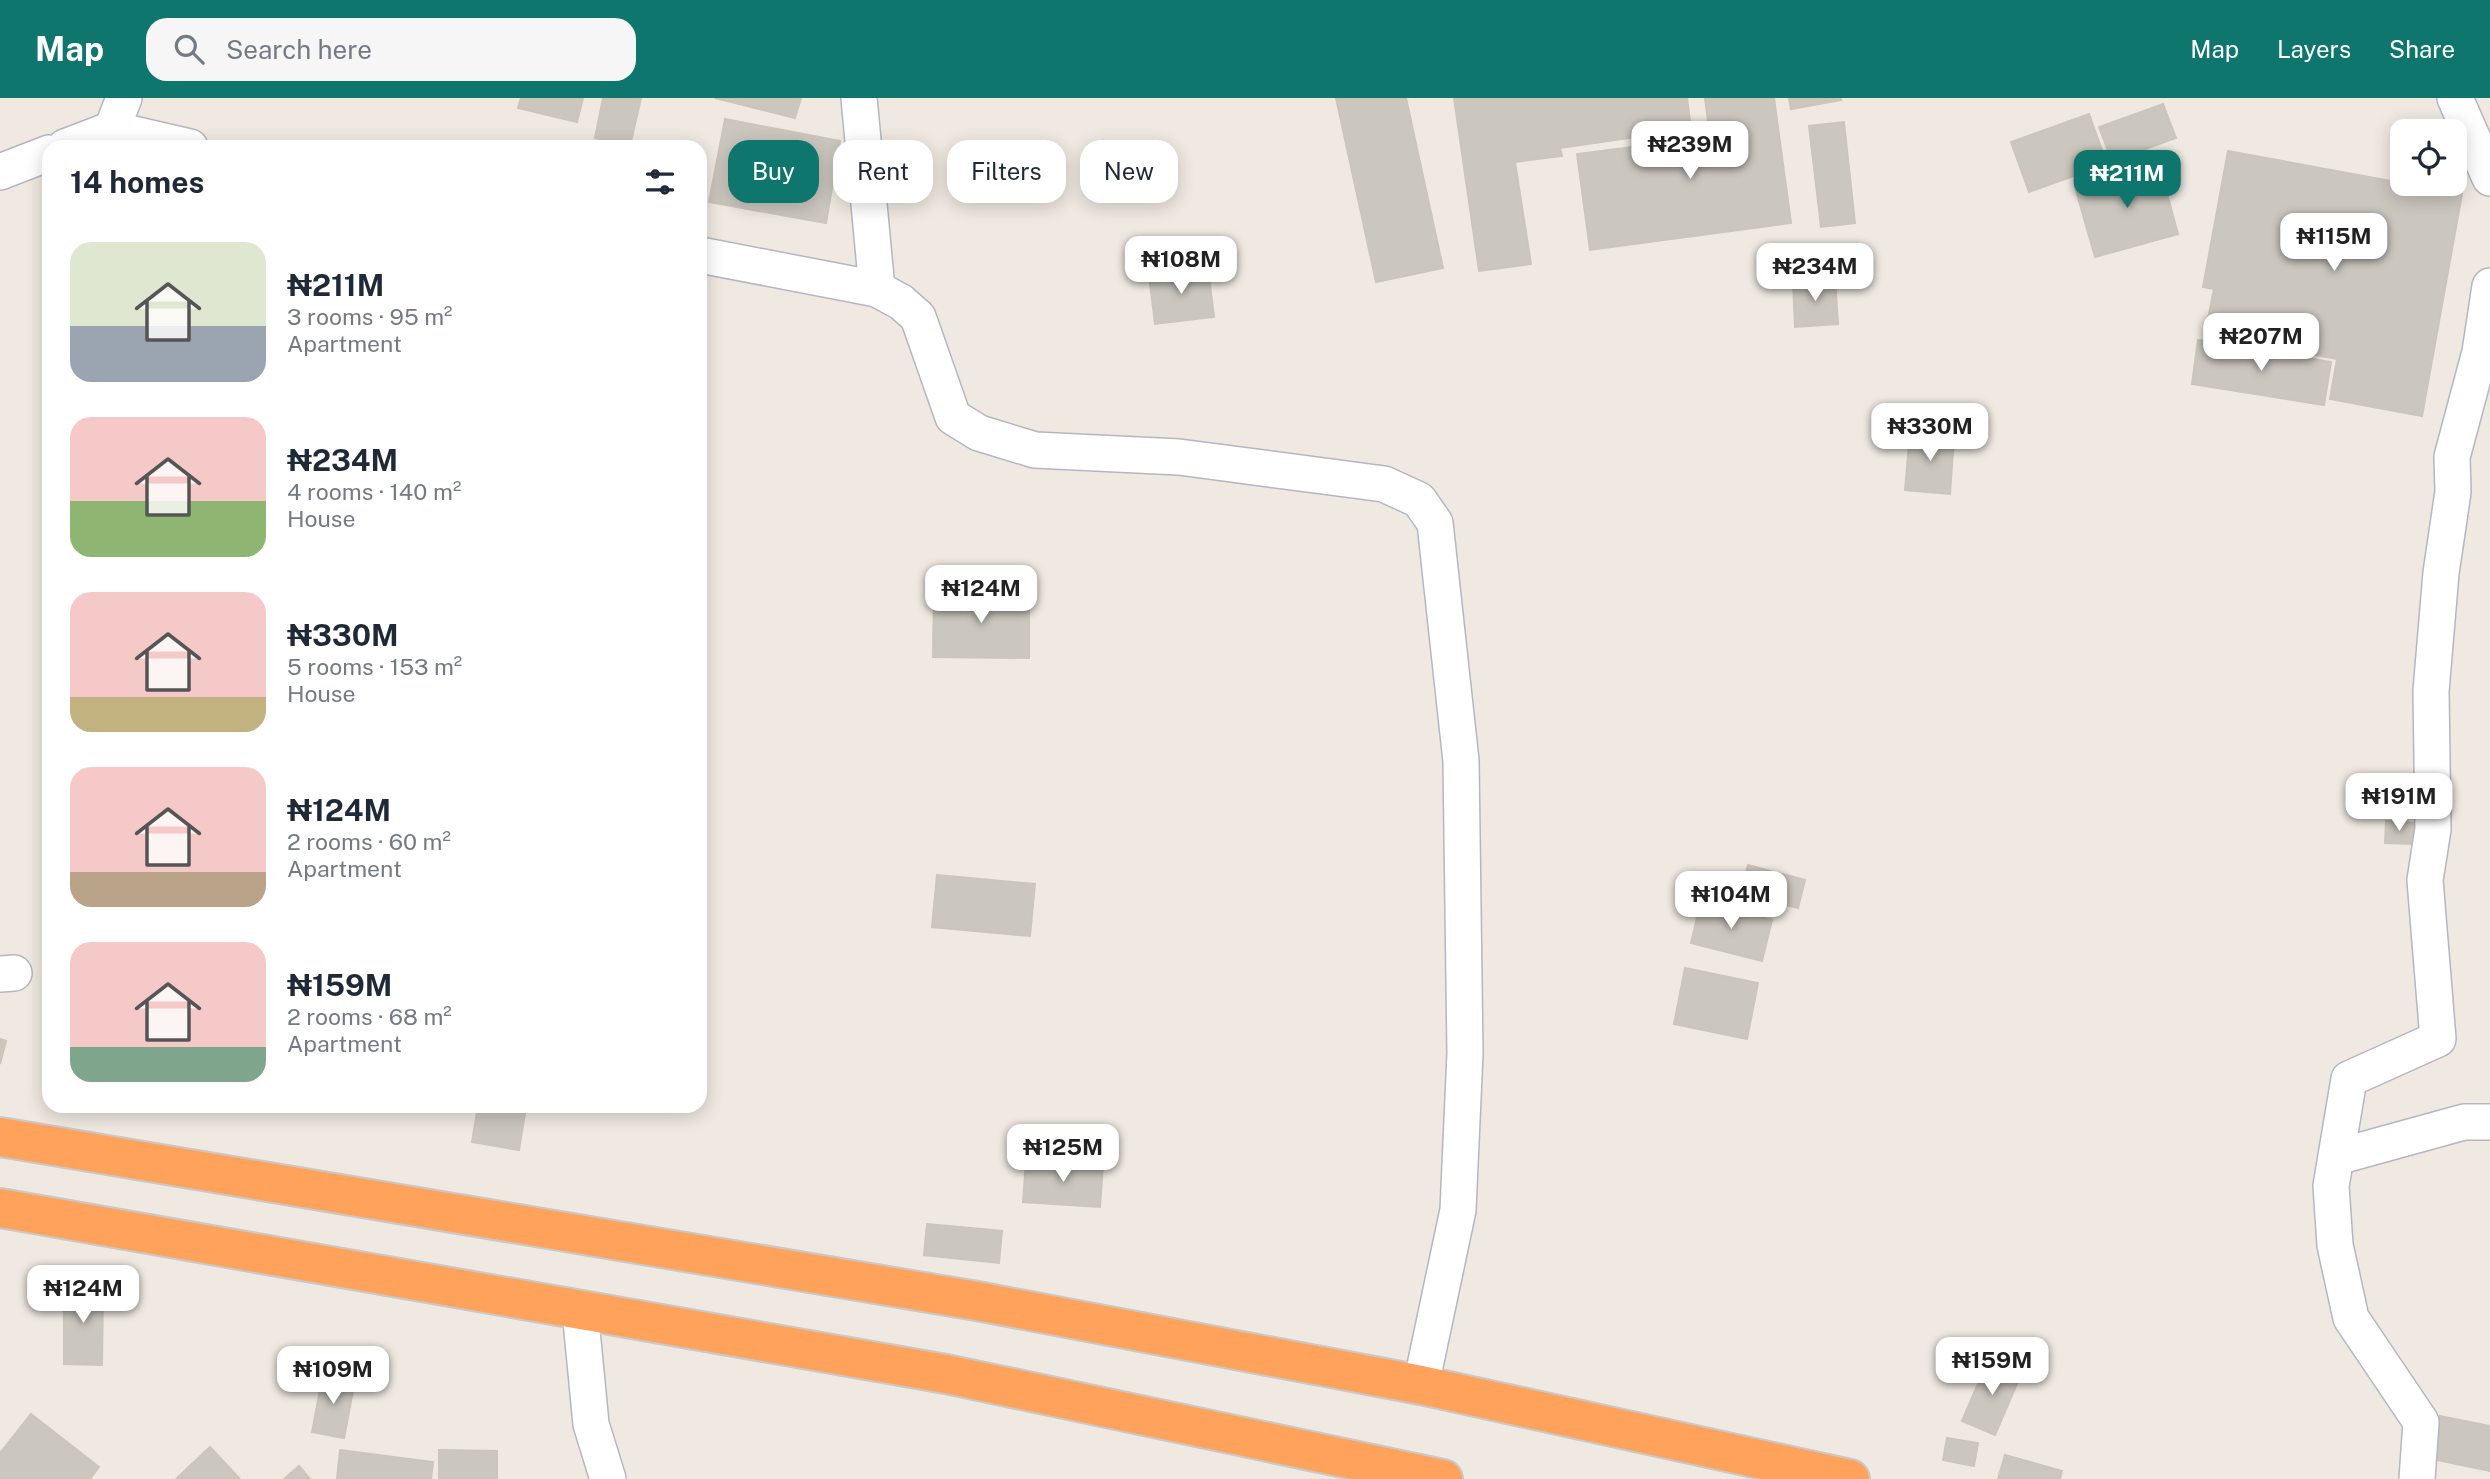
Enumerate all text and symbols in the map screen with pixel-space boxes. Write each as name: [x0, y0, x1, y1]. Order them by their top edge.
search box: [146, 18, 636, 81]
text: Map: [35, 30, 104, 68]
icon: search: [170, 30, 208, 68]
text: Search here: [226, 34, 372, 65]
text: Map: [2190, 35, 2239, 63]
text: Layers: [2277, 35, 2351, 63]
text: Share: [2389, 35, 2455, 63]
map controls: [2390, 119, 2467, 196]
button: locate: [2390, 119, 2467, 196]
pin: ₦239M: [1641, 122, 1739, 181]
text: ₦239M: [1647, 130, 1733, 157]
chip: Buy: [728, 140, 819, 203]
chip: Rent: [833, 140, 933, 203]
chip: Filters: [947, 140, 1066, 203]
chip: New: [1080, 140, 1178, 203]
pin: ₦211M: [2078, 150, 2176, 210]
text: ₦211M: [2090, 159, 2164, 186]
icon: filters: [641, 163, 679, 201]
text: 14 homes: [70, 164, 204, 200]
pin: ₦115M: [2285, 214, 2383, 273]
text: ₦115M: [2296, 222, 2372, 249]
pin: ₦108M: [1132, 236, 1230, 296]
pin: ₦234M: [1766, 244, 1864, 303]
text: ₦108M: [1141, 245, 1221, 272]
text: ₦234M: [1772, 252, 1858, 279]
text: ₦211M: [287, 267, 384, 303]
icon: home: [126, 270, 210, 354]
text: 3 rooms · 95 m²: [287, 303, 453, 330]
pin: ₦207M: [2212, 314, 2310, 373]
text: ₦207M: [2219, 322, 2303, 349]
text: Apartment: [287, 330, 402, 357]
pin: ₦330M: [1881, 404, 1979, 463]
text: ₦330M: [1887, 412, 1973, 439]
text: ₦234M: [287, 442, 398, 478]
icon: home: [126, 445, 210, 529]
text: 4 rooms · 140 m²: [287, 478, 461, 505]
text: House: [287, 505, 355, 532]
pin: ₦124M: [932, 566, 1030, 625]
text: ₦124M: [941, 574, 1021, 601]
text: ₦330M: [287, 617, 399, 653]
icon: home: [126, 620, 210, 704]
text: 5 rooms · 153 m²: [287, 653, 462, 680]
text: House: [287, 680, 355, 707]
pin: ₦191M: [2350, 774, 2448, 833]
text: ₦191M: [2361, 782, 2437, 809]
text: ₦124M: [287, 792, 391, 828]
icon: home: [126, 795, 210, 879]
text: 2 rooms · 60 m²: [287, 828, 451, 855]
text: Apartment: [287, 855, 402, 882]
pin: ₦104M: [1682, 872, 1780, 931]
text: ₦104M: [1691, 880, 1771, 907]
text: ₦159M: [287, 967, 392, 1003]
icon: home: [126, 970, 210, 1054]
text: 2 rooms · 68 m²: [287, 1003, 452, 1030]
text: Apartment: [287, 1030, 402, 1057]
pin: ₦125M: [1014, 1124, 1112, 1184]
text: ₦125M: [1023, 1133, 1103, 1160]
pin: ₦124M: [34, 1266, 132, 1325]
text: ₦124M: [43, 1274, 123, 1301]
pin: ₦159M: [1943, 1338, 2041, 1397]
pin: ₦109M: [284, 1346, 382, 1406]
text: ₦159M: [1952, 1346, 2032, 1373]
text: ₦109M: [293, 1355, 373, 1382]

